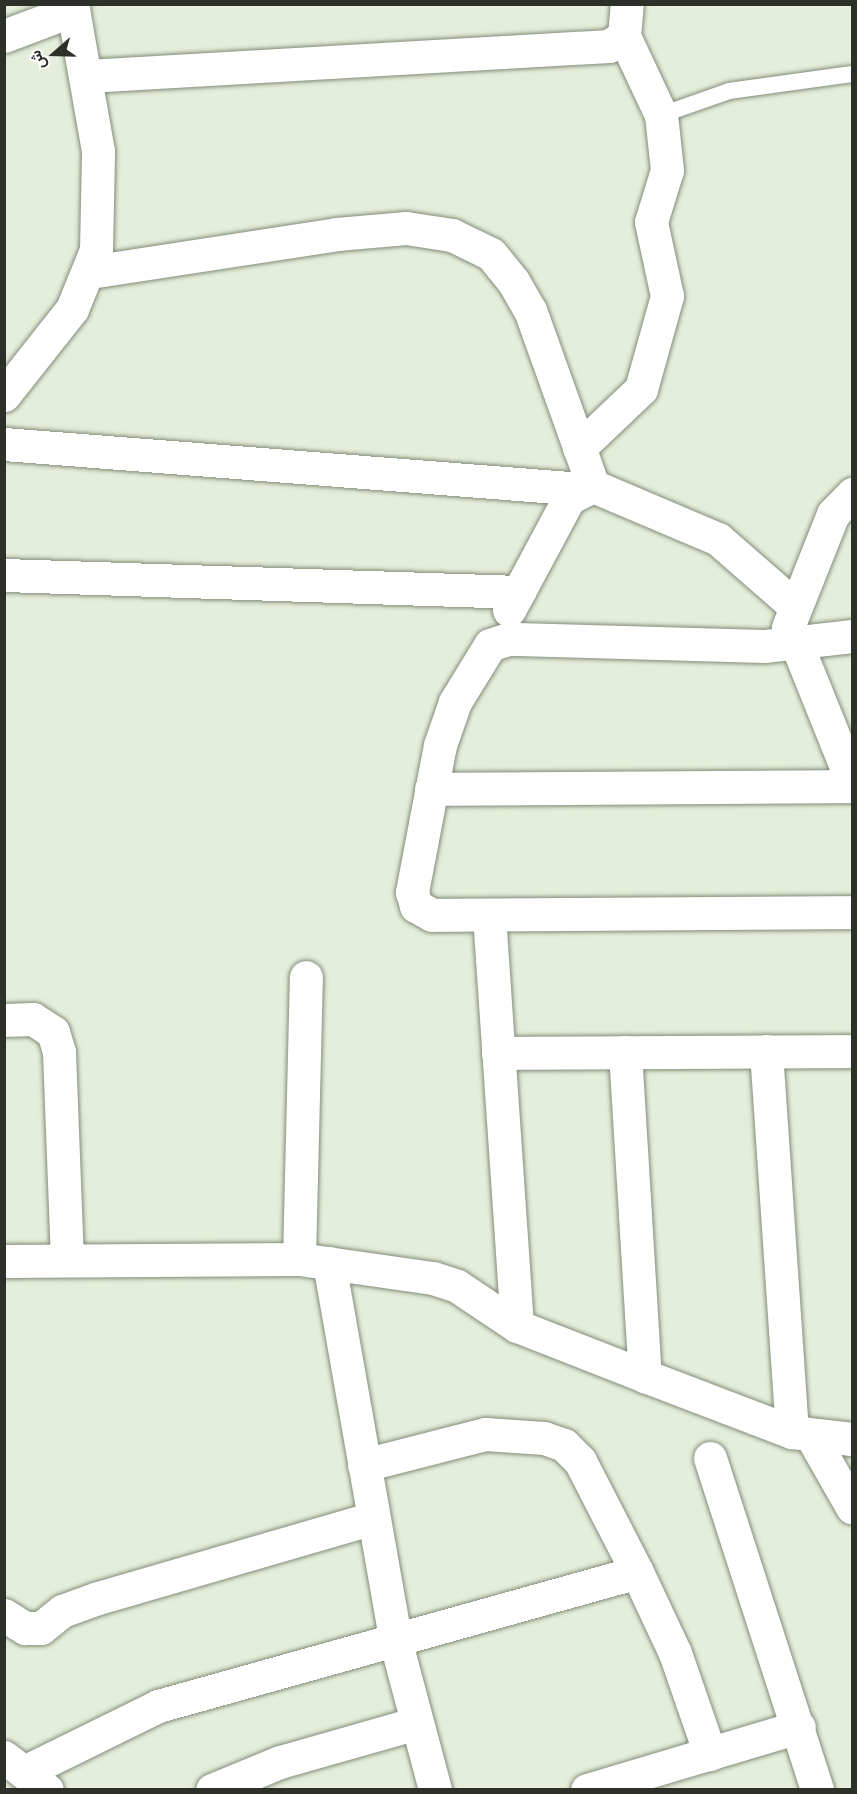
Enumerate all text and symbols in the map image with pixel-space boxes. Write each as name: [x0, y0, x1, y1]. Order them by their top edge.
north arrow: [24, 24, 84, 84]
text: ش: [24, 48, 50, 73]

